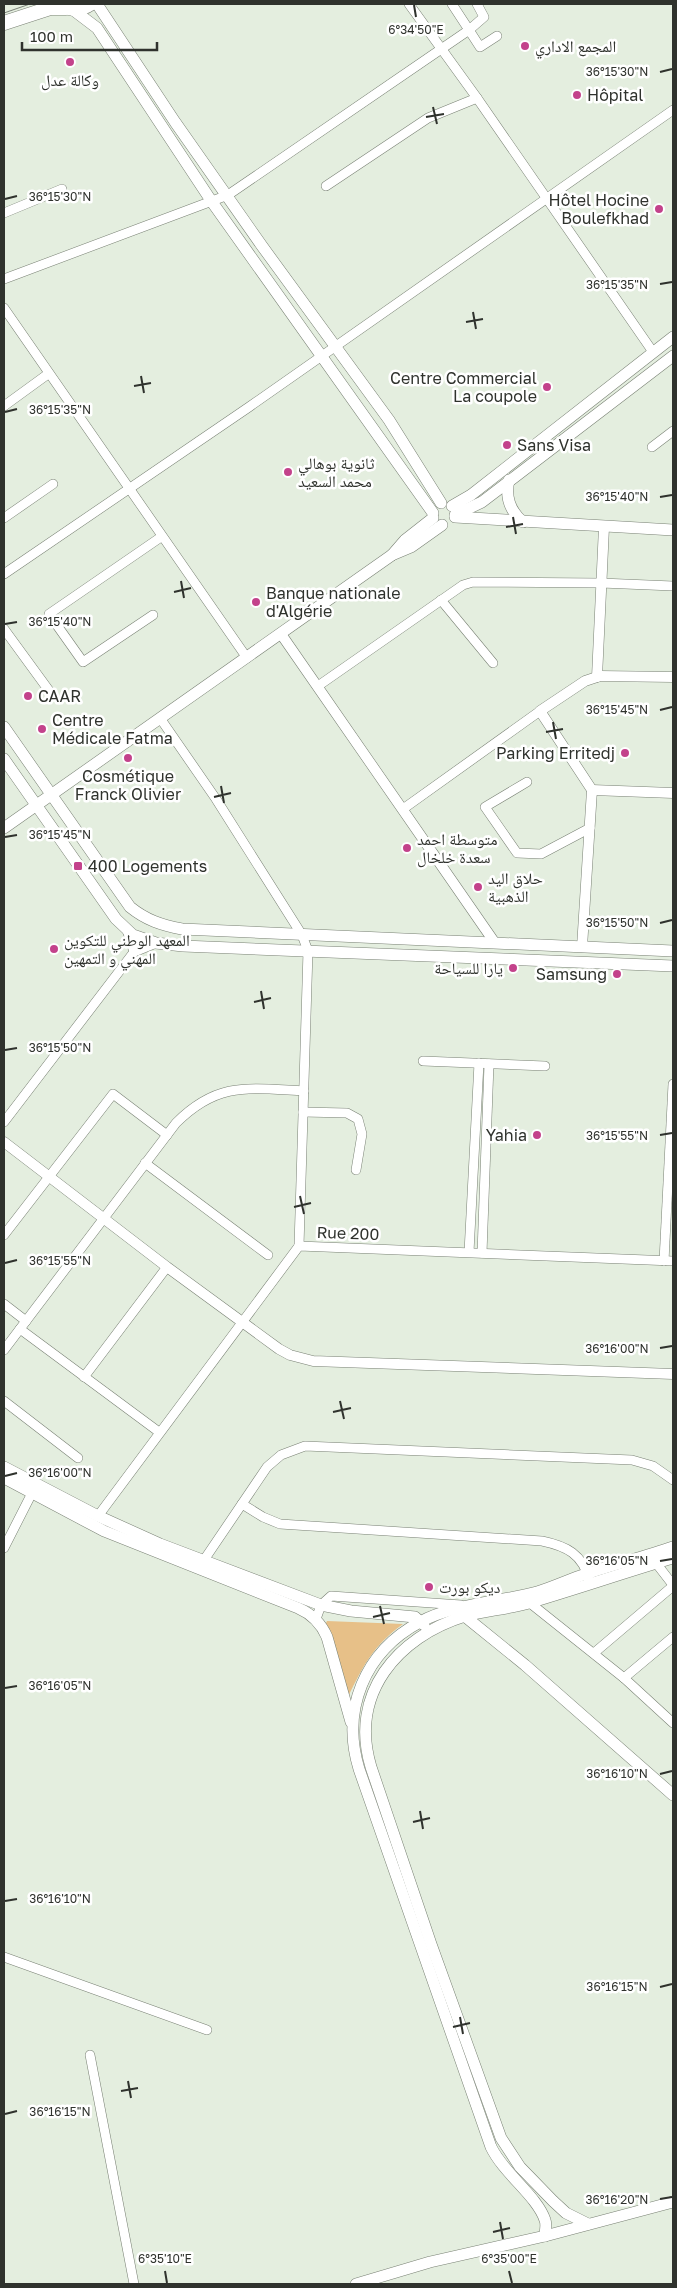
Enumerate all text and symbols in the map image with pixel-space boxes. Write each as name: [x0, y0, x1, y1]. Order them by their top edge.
scale bar: [22, 20, 158, 52]
text: 6°34'50"E: [388, 22, 444, 37]
text: 100 m: [30, 27, 73, 45]
place label: المجمع الاداري: [535, 36, 616, 59]
marker: المجمع الاداري: [519, 40, 531, 52]
marker: وكالة عدل: [64, 56, 76, 68]
text: 36°15'30"N: [586, 64, 648, 79]
place label: وكالة عدل: [41, 70, 99, 91]
place label: Hôpital: [587, 85, 643, 105]
marker: Hôpital: [571, 89, 583, 101]
text: 36°15'30"N: [29, 189, 91, 204]
place label: Hôtel Hocine Boulefkhad: [549, 190, 649, 228]
marker: Hôtel Hocine Boulefkhad: [653, 203, 665, 215]
text: 36°15'35"N: [586, 277, 648, 292]
place label: Centre Commercial La coupole: [390, 368, 537, 406]
marker: Centre Commercial La coupole: [541, 381, 553, 393]
text: 36°15'35"N: [29, 402, 91, 417]
place label: Sans Visa: [517, 435, 591, 455]
marker: Sans Visa: [501, 439, 513, 451]
place label: ثانوية بوهالي محمد السعيد: [298, 453, 375, 491]
marker: ثانوية بوهالي محمد السعيد: [282, 466, 294, 478]
text: 36°15'40"N: [586, 489, 648, 504]
place label: Banque nationale d'Algérie: [266, 583, 401, 621]
marker: Banque nationale d'Algérie: [250, 596, 262, 608]
text: 36°15'40"N: [29, 614, 91, 629]
place label: CAAR: [38, 686, 81, 706]
marker: CAAR: [22, 690, 34, 702]
text: 36°15'45"N: [586, 702, 648, 717]
place label: Centre Médicale Fatma: [52, 710, 173, 748]
marker: Centre Médicale Fatma: [36, 723, 48, 735]
place label: Parking Erritedj: [496, 743, 615, 763]
marker: Parking Erritedj: [619, 747, 631, 759]
marker: Cosmétique Franck Olivier: [122, 752, 134, 764]
place label: Cosmétique Franck Olivier: [75, 766, 181, 804]
text: 36°15'45"N: [29, 827, 91, 842]
place label: متوسطة احمد سعدة خلخال: [417, 829, 498, 868]
marker: متوسطة احمد سعدة خلخال: [401, 842, 413, 854]
place label: 400 Logements: [88, 856, 207, 876]
marker: 400 Logements: [72, 860, 84, 872]
place label: حلاق اليد الذهبية: [488, 868, 543, 906]
marker: حلاق اليد الذهبية: [472, 881, 484, 893]
text: 36°15'50"N: [586, 915, 648, 930]
place label: المعهد الوطني للتكوين المهني و التمهين: [64, 930, 190, 971]
marker: المعهد الوطني للتكوين المهني و التمهين: [48, 943, 60, 955]
place label: يارا للسياحة: [434, 958, 503, 978]
marker: يارا للسياحة: [507, 962, 519, 974]
place label: Samsung: [536, 964, 607, 984]
marker: Samsung: [611, 968, 623, 980]
text: 36°15'50"N: [29, 1040, 91, 1055]
place label: Yahia: [486, 1125, 527, 1145]
text: 36°15'55"N: [586, 1128, 648, 1143]
marker: Yahia: [531, 1129, 543, 1141]
street label: Rue 200: [316, 1222, 380, 1244]
text: 36°15'55"N: [29, 1253, 91, 1268]
text: 36°16'00"N: [585, 1341, 649, 1356]
text: 36°16'00"N: [28, 1465, 92, 1480]
text: 36°16'05"N: [586, 1553, 648, 1568]
place label: ديكو بورت: [439, 1577, 500, 1597]
marker: ديكو بورت: [423, 1581, 435, 1593]
text: 36°16'05"N: [29, 1678, 91, 1693]
text: 36°16'10"N: [586, 1766, 648, 1781]
text: 36°16'10"N: [29, 1891, 91, 1906]
text: 36°16'15"N: [586, 1979, 648, 1994]
text: 36°16'15"N: [29, 2104, 91, 2119]
text: 36°16'20"N: [586, 2192, 648, 2207]
text: 6°35'10"E: [138, 2251, 192, 2266]
text: 6°35'00"E: [481, 2251, 537, 2266]

